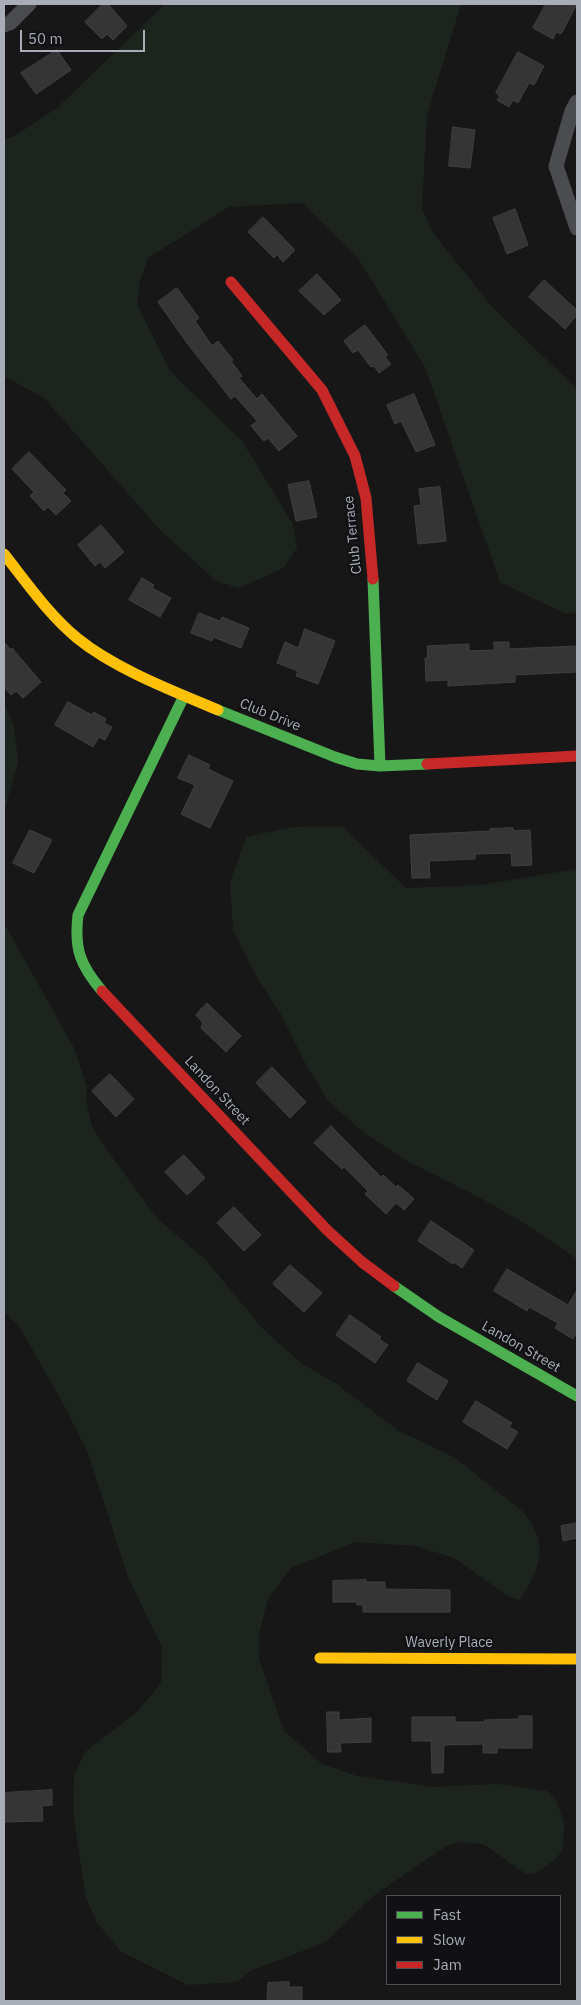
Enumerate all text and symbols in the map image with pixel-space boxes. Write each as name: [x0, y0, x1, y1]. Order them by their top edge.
scale bar: [22, 20, 148, 52]
text: 50 m: [28, 29, 63, 48]
street label: Club Terrace: [341, 495, 365, 575]
street label: Club Drive: [237, 695, 303, 735]
street label: Landon Street: [181, 1053, 253, 1129]
street label: Landon Street: [479, 1318, 563, 1376]
street label: Waverly Place: [405, 1635, 493, 1651]
legend: [386, 1895, 561, 1985]
text: Fast: [433, 1905, 461, 1924]
text: Slow: [433, 1930, 466, 1949]
text: Jam: [433, 1955, 462, 1974]

